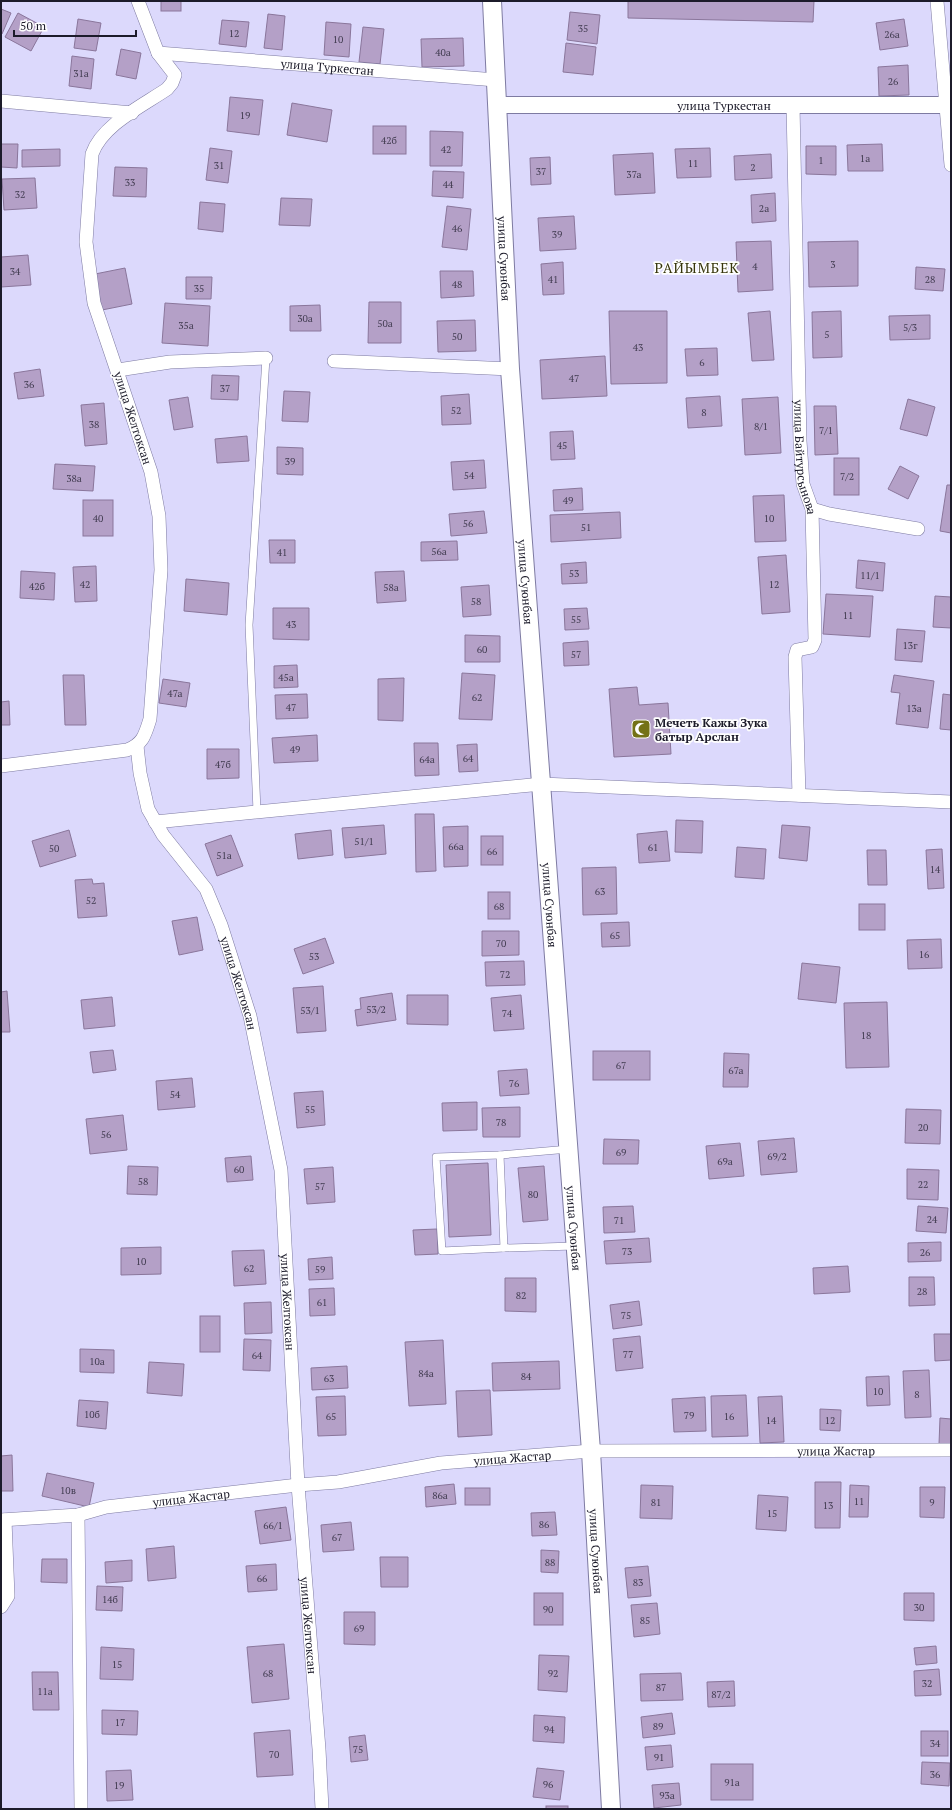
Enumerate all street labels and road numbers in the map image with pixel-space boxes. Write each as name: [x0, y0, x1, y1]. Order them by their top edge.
street label: улица Туркестан: [279, 55, 375, 78]
street label: улица Туркестан: [676, 98, 771, 113]
street label: улица Суюнбая: [495, 215, 514, 302]
street label: улица Желтоксан: [111, 369, 155, 467]
street label: улица Байтурсынова: [792, 399, 820, 515]
street label: улица Суюнбая: [515, 538, 537, 625]
street label: улица Суюнбая: [539, 861, 561, 948]
street label: улица Желтоксан: [217, 933, 260, 1031]
street label: улица Суюнбая: [564, 1184, 585, 1271]
street label: улица Желтоксан: [278, 1252, 298, 1351]
street label: улица Жастар: [796, 1443, 875, 1458]
street label: улица Жастар: [472, 1447, 552, 1468]
street label: улица Жастар: [151, 1485, 231, 1509]
street label: улица Суюнбая: [587, 1507, 606, 1594]
street label: улица Желтоксан: [298, 1575, 321, 1675]

